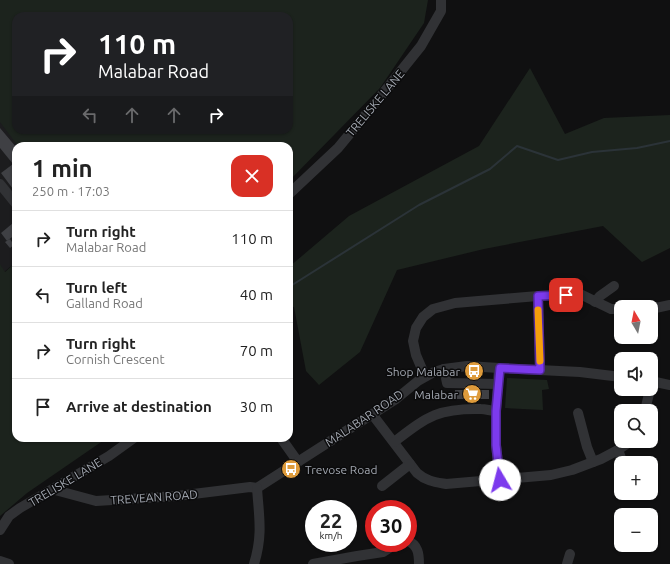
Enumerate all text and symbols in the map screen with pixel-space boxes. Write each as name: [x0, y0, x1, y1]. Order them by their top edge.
icon: right: [32, 28, 84, 80]
text: 110 m: [98, 28, 176, 59]
text: Malabar Road: [98, 61, 209, 81]
street label: TRELISKE LANE: [343, 67, 407, 139]
icon: left: [79, 104, 101, 126]
icon: ahead: [121, 104, 143, 126]
icon: ahead: [163, 104, 185, 126]
icon: right: [205, 104, 227, 126]
text: 1 min: [32, 155, 93, 182]
button: close: [231, 155, 273, 197]
text: 250 m · 17:03: [32, 184, 110, 198]
text: Turn right: [66, 223, 136, 240]
icon: right: [32, 228, 54, 250]
text: 110 m: [231, 230, 273, 247]
text: Malabar Road: [66, 240, 146, 254]
pin: [549, 278, 583, 312]
text: Turn left: [66, 279, 127, 296]
icon: left: [32, 284, 54, 306]
icon: arrive: [555, 284, 577, 306]
text: 40 m: [240, 286, 273, 303]
text: Galland Road: [66, 296, 143, 310]
north arrow: [614, 300, 658, 344]
map controls: [614, 300, 658, 552]
text: Turn right: [66, 335, 136, 352]
icon: right: [32, 340, 54, 362]
text: 70 m: [240, 342, 273, 359]
text: Cornish Crescent: [66, 352, 165, 366]
button: sound: [614, 352, 658, 396]
bus stop icon: Shop Malabar: [463, 360, 485, 382]
place label: Shop Malabar: [386, 365, 460, 378]
supermarket icon: Malabar: [461, 383, 483, 405]
street label: MALABAR ROAD: [323, 387, 405, 449]
place label: Malabar: [414, 388, 458, 401]
icon: arrive: [32, 396, 54, 418]
text: Arrive at destination: [66, 398, 212, 415]
text: 30 m: [240, 398, 273, 415]
button: search: [614, 404, 658, 448]
street label: TRELISKE LANE: [26, 455, 104, 509]
button: +: [614, 456, 658, 500]
bus stop icon: Trevose Road: [280, 458, 302, 480]
position arrow: [479, 459, 521, 501]
place label: Trevose Road: [305, 463, 378, 476]
street label: TREVEAN ROAD: [110, 487, 198, 507]
speed limit sign: 30: [365, 500, 417, 552]
button: −: [614, 508, 658, 552]
text: 22: [320, 509, 342, 532]
text: km/h: [319, 530, 343, 541]

